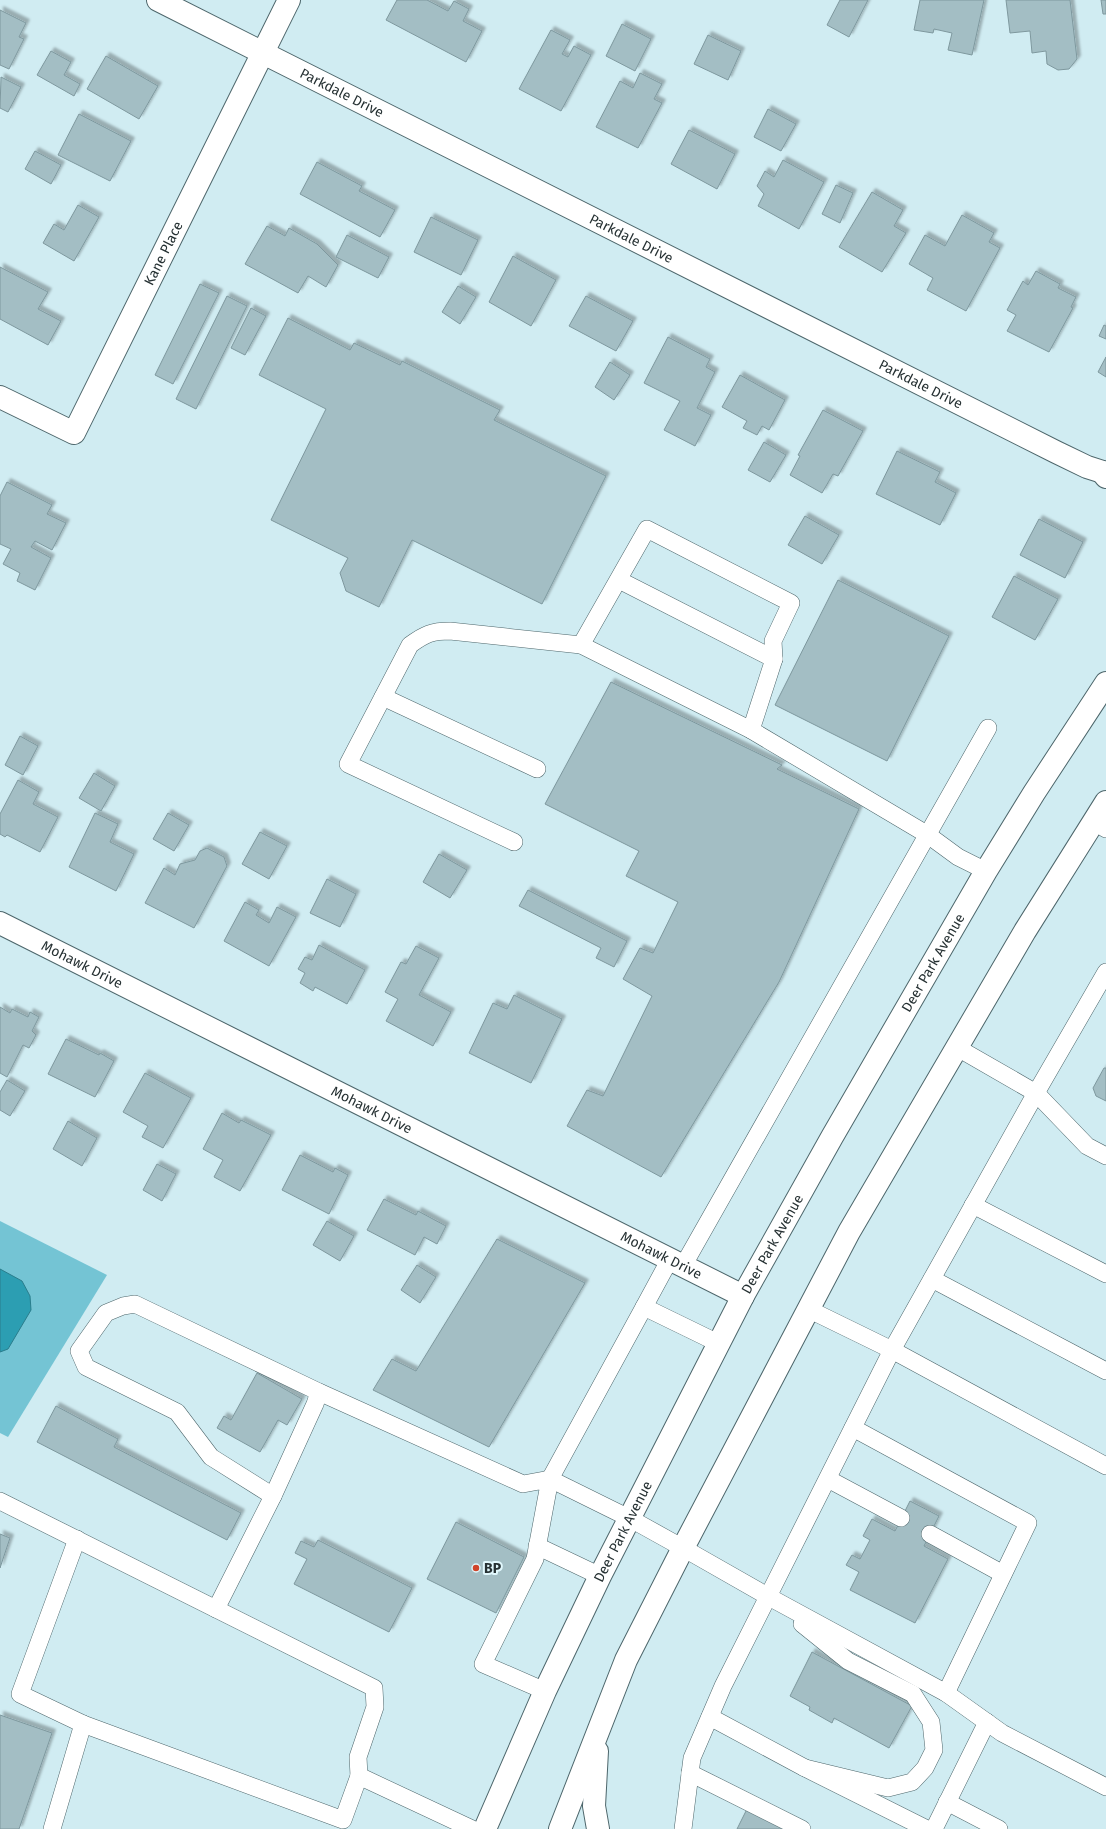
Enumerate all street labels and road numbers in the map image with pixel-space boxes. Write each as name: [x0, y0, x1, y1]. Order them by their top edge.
street label: Parkdale Drive: [297, 64, 387, 121]
street label: Parkdale Drive: [587, 210, 676, 266]
street label: Kane Place: [140, 219, 186, 288]
street label: Parkdale Drive: [876, 356, 966, 412]
street label: Deer Park Avenue: [898, 910, 968, 1015]
street label: Mohawk Drive: [39, 937, 126, 992]
street label: Mohawk Drive: [328, 1082, 415, 1137]
street label: Deer Park Avenue: [738, 1191, 807, 1297]
street label: Mohawk Drive: [618, 1228, 705, 1282]
street label: Deer Park Avenue: [590, 1478, 656, 1585]

